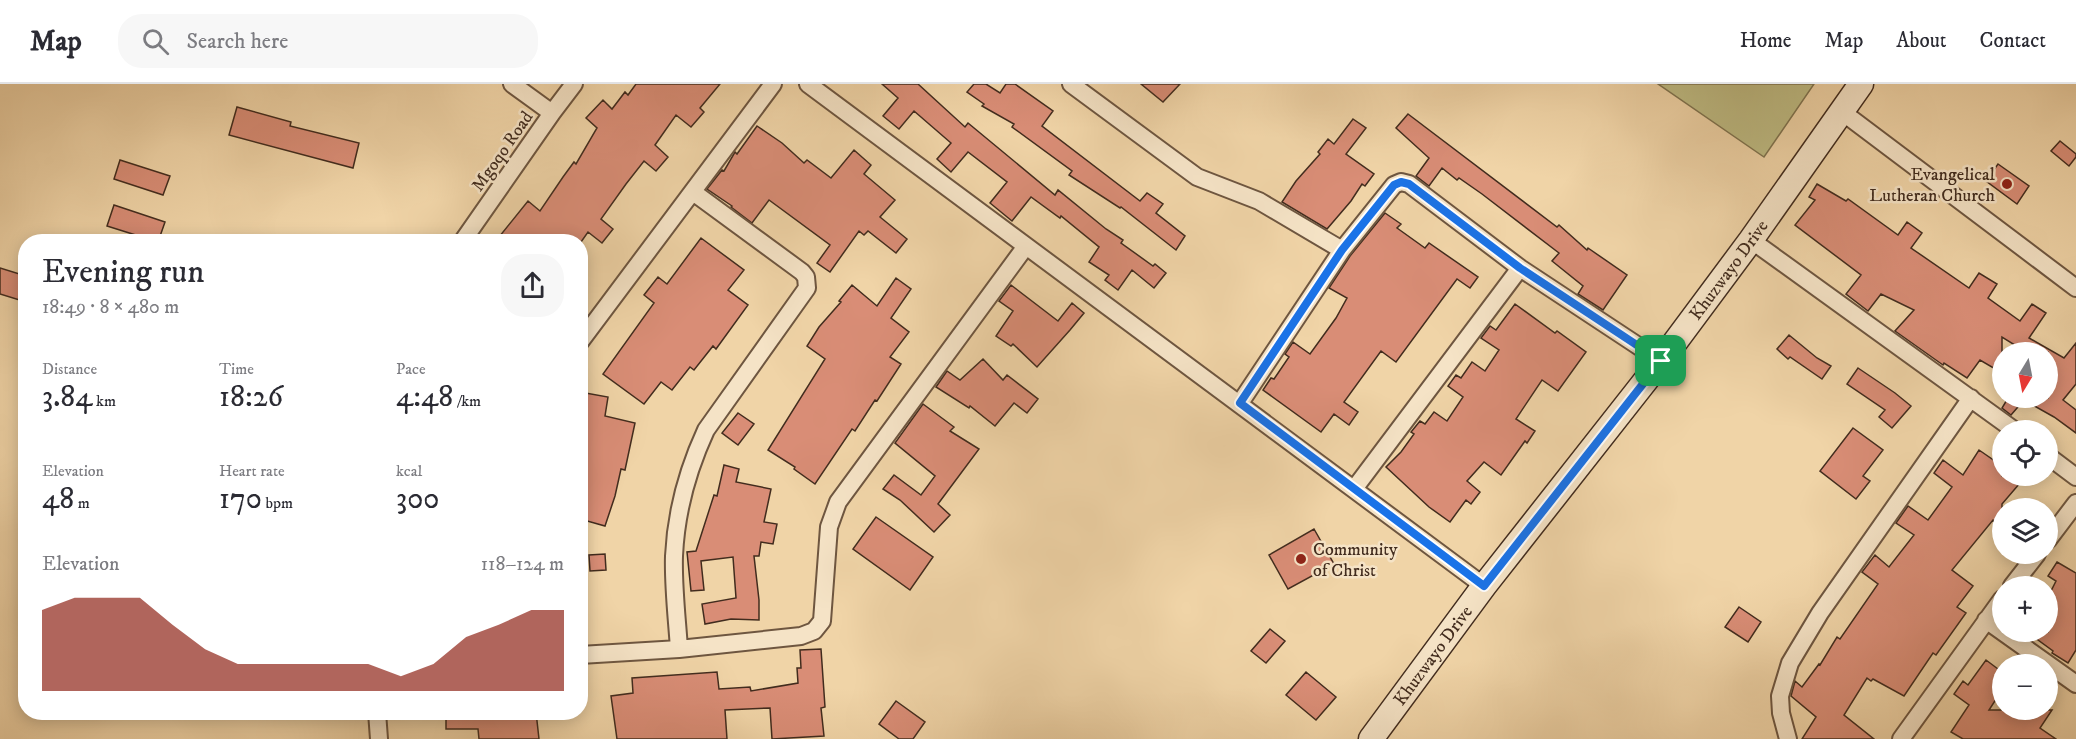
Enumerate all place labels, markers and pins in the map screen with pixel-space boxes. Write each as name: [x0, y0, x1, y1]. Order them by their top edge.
place label: Evangelical Lutheran Church: [1869, 164, 1996, 207]
marker: Evangelical Lutheran Church: [2000, 177, 2014, 191]
pin: [1635, 335, 1686, 386]
place label: Community of Christ: [1313, 539, 1398, 582]
marker: Community of Christ: [1294, 552, 1308, 566]

